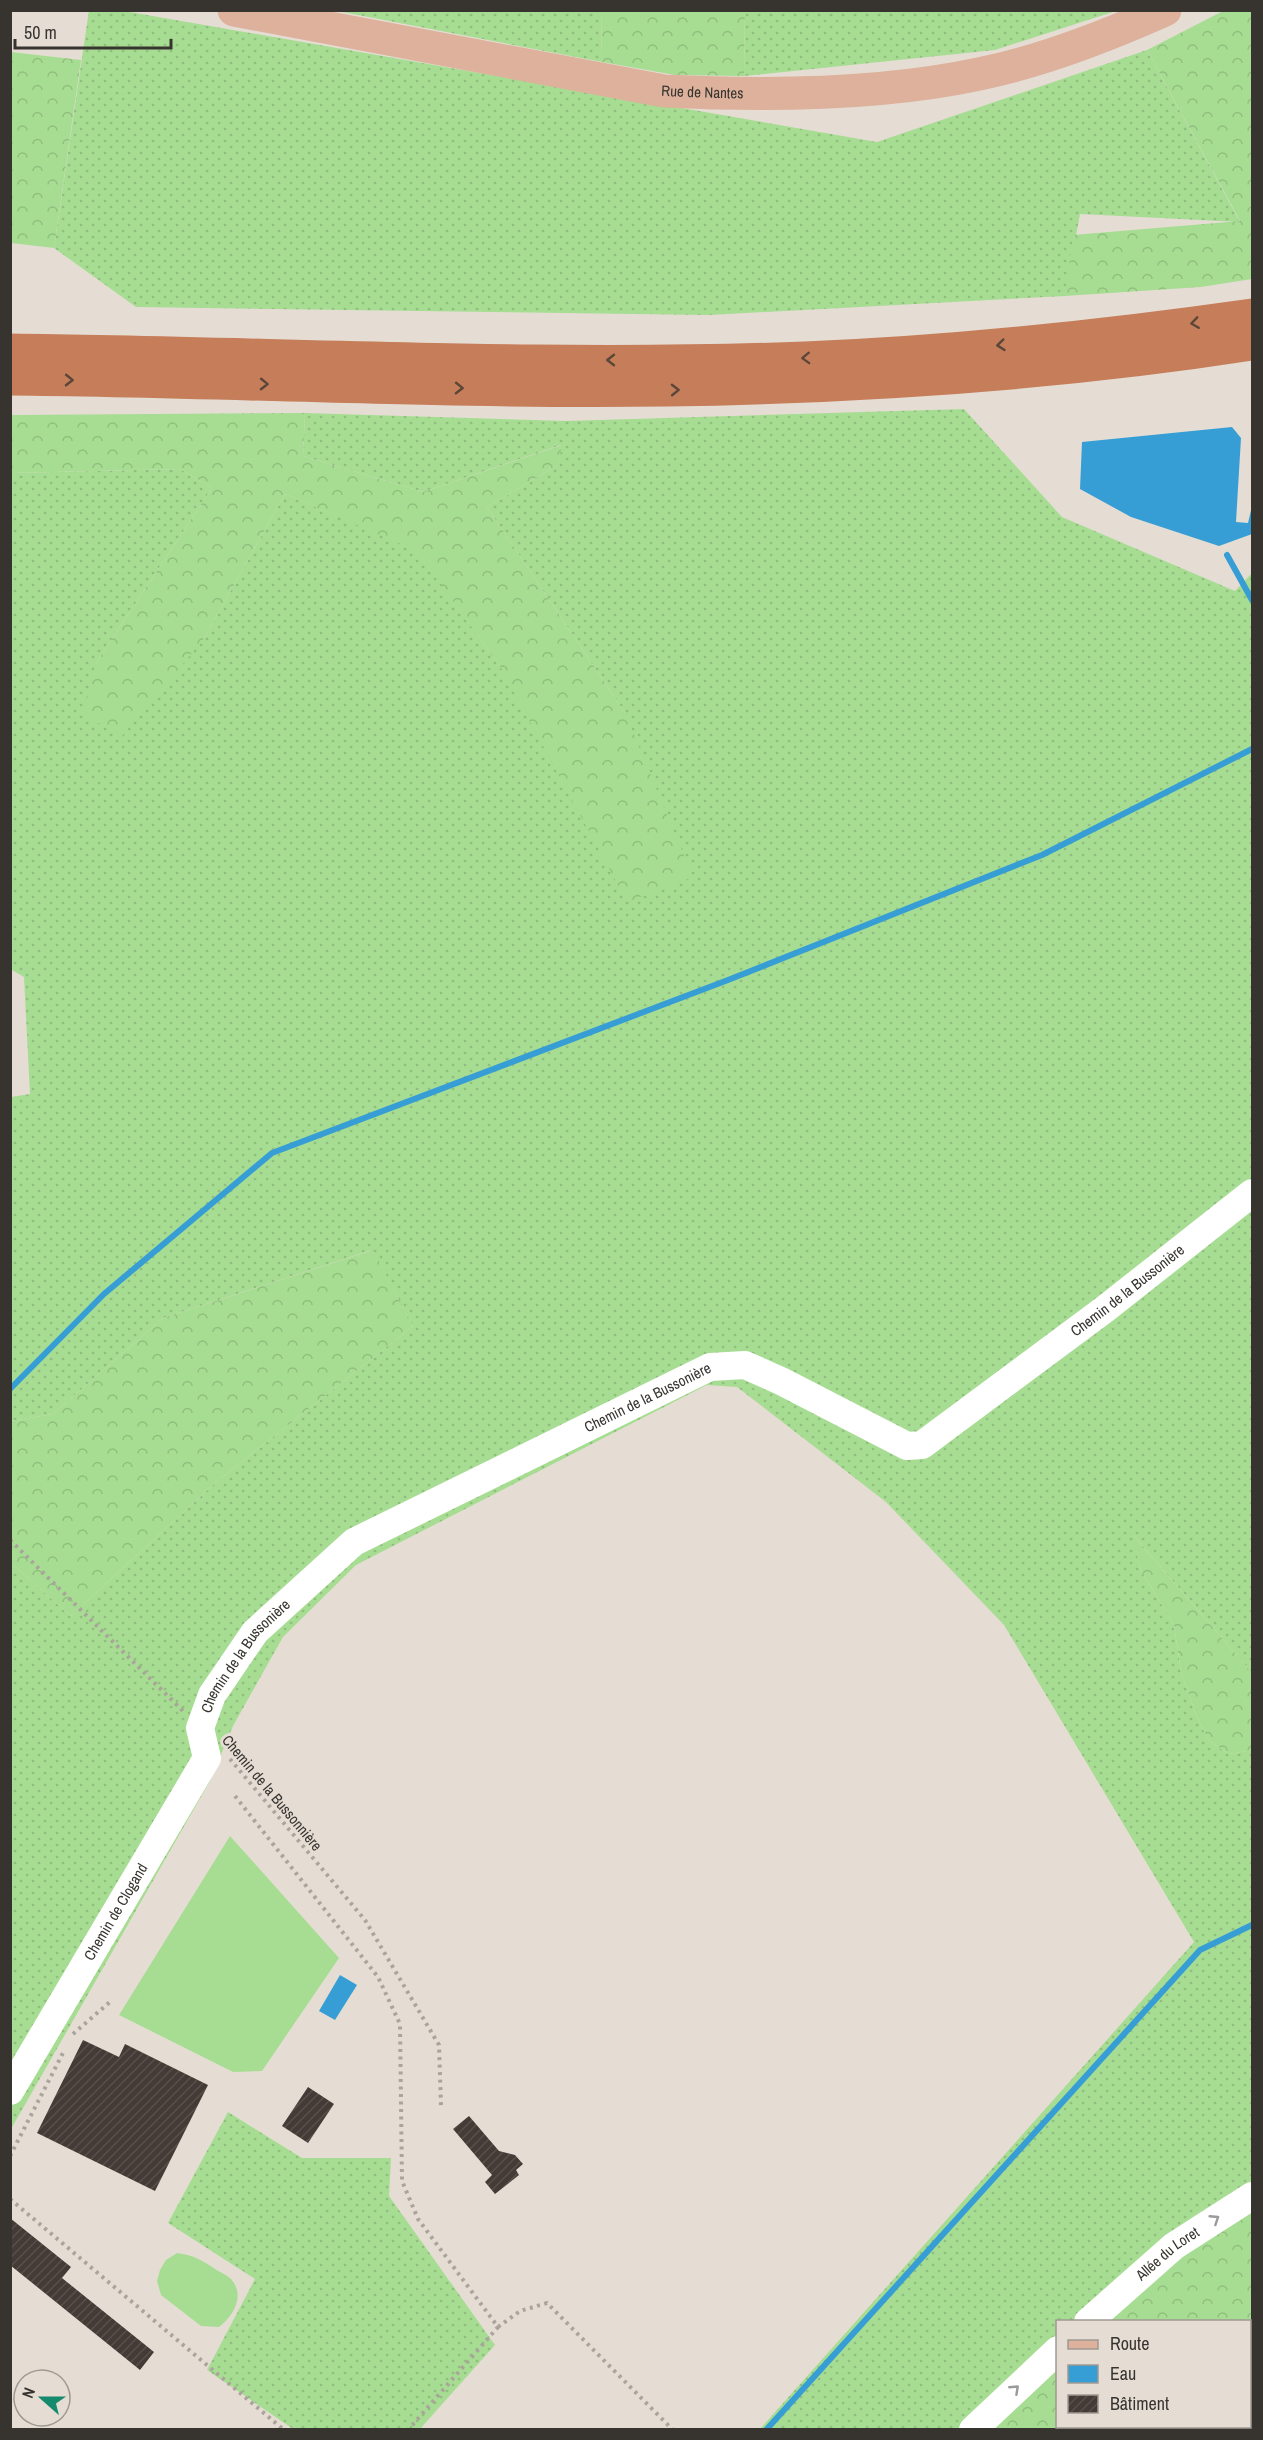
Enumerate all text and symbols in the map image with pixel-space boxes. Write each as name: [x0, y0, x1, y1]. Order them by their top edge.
scale bar: [15, 12, 171, 50]
text: 50 m: [24, 20, 57, 45]
street label: Rue de Nantes: [661, 80, 744, 103]
one-way arrow: [1190, 317, 1199, 329]
one-way arrow: [996, 338, 1005, 351]
one-way arrow: [802, 351, 811, 364]
one-way arrow: [607, 354, 616, 366]
one-way arrow: [64, 374, 73, 386]
one-way arrow: [259, 377, 268, 390]
one-way arrow: [454, 382, 463, 395]
one-way arrow: [670, 384, 679, 396]
street label: Chemin de la Bussonière: [1066, 1239, 1189, 1341]
street label: Chemin de la Bussonière: [580, 1357, 714, 1437]
street label: Chemin de la Bussonière: [195, 1594, 295, 1716]
street label: Chemin de la Bussonnière: [218, 1730, 327, 1855]
street label: Chemin de Clogand: [79, 1859, 152, 1964]
one-way arrow: [1209, 2216, 1220, 2227]
street label: Allée du Loret: [1130, 2221, 1204, 2286]
legend: [1056, 2320, 1251, 2428]
text: Route: [1110, 2331, 1149, 2356]
text: Eau: [1110, 2361, 1136, 2386]
north arrow: [12, 2368, 72, 2428]
text: N: [16, 2384, 40, 2401]
one-way arrow: [1008, 2385, 1018, 2396]
text: Bâtiment: [1110, 2391, 1169, 2416]

